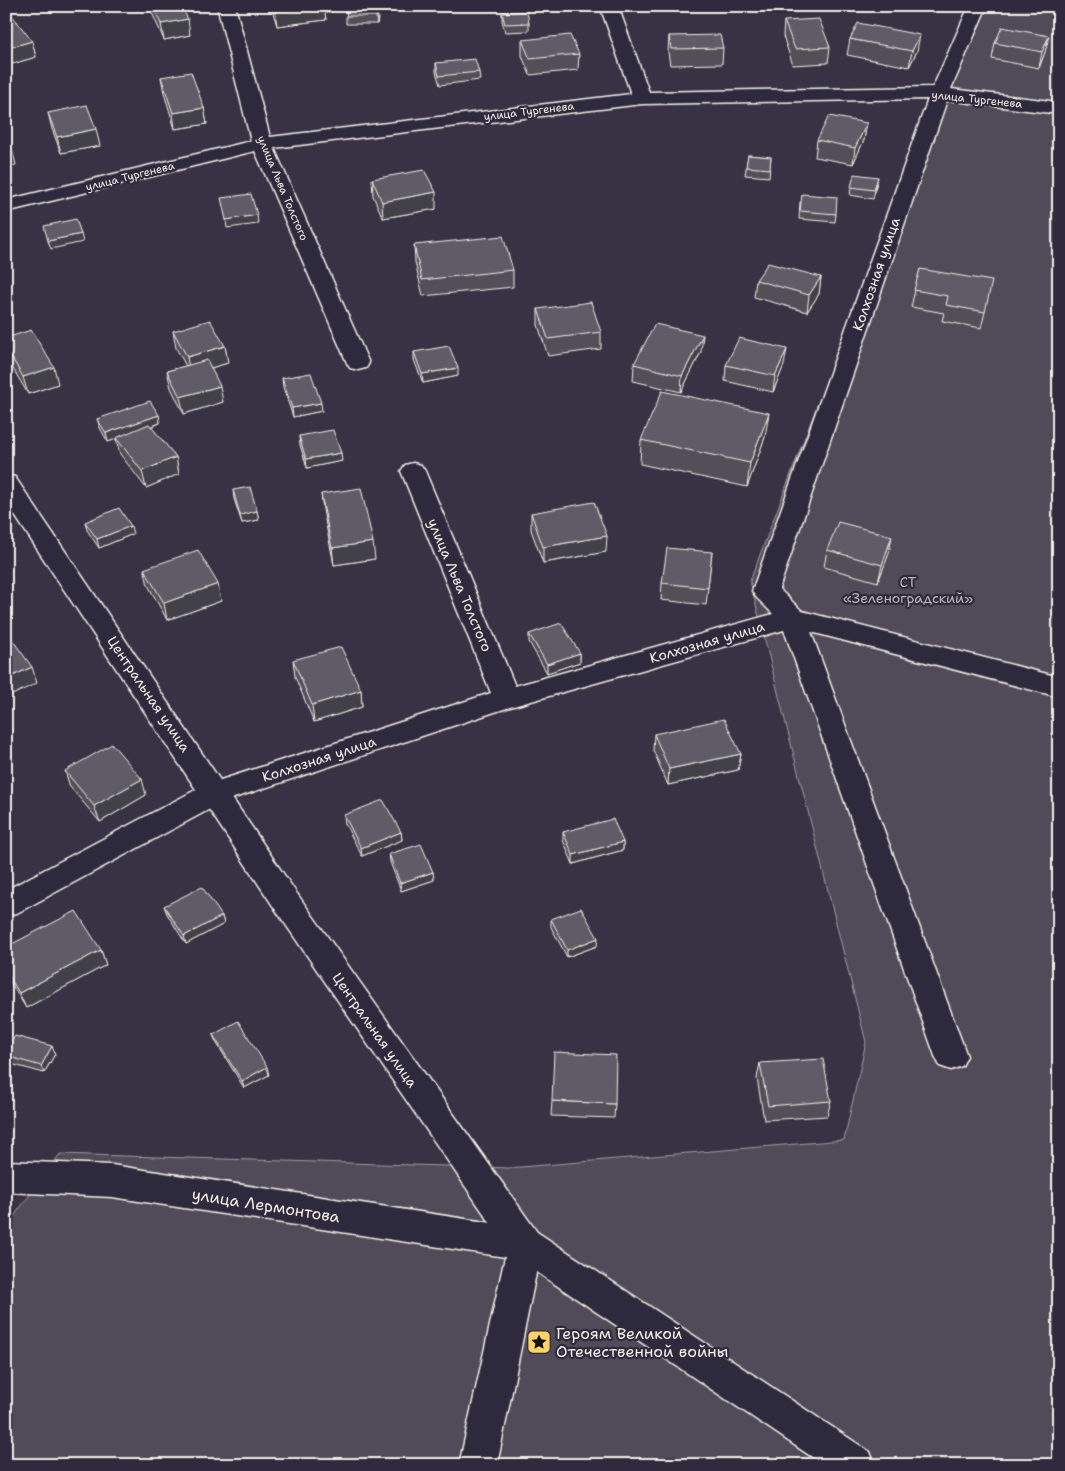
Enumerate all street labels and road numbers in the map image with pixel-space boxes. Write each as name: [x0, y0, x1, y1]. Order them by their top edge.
street label: улица Тургенева: [931, 87, 1023, 112]
street label: улица Тургенева: [483, 98, 575, 124]
street label: улица Льва Толстого: [254, 133, 312, 243]
street label: улица Тургенева: [84, 158, 176, 195]
street label: Колхозная улица: [848, 215, 904, 333]
street label: улица Льва Толстого: [424, 516, 496, 654]
street label: Колхозная улица: [647, 617, 767, 667]
street label: Центральная улица: [103, 633, 195, 756]
street label: Колхозная улица: [260, 732, 378, 786]
street label: Центральная улица: [329, 969, 422, 1091]
street label: улица Лермонтова: [190, 1183, 341, 1228]

